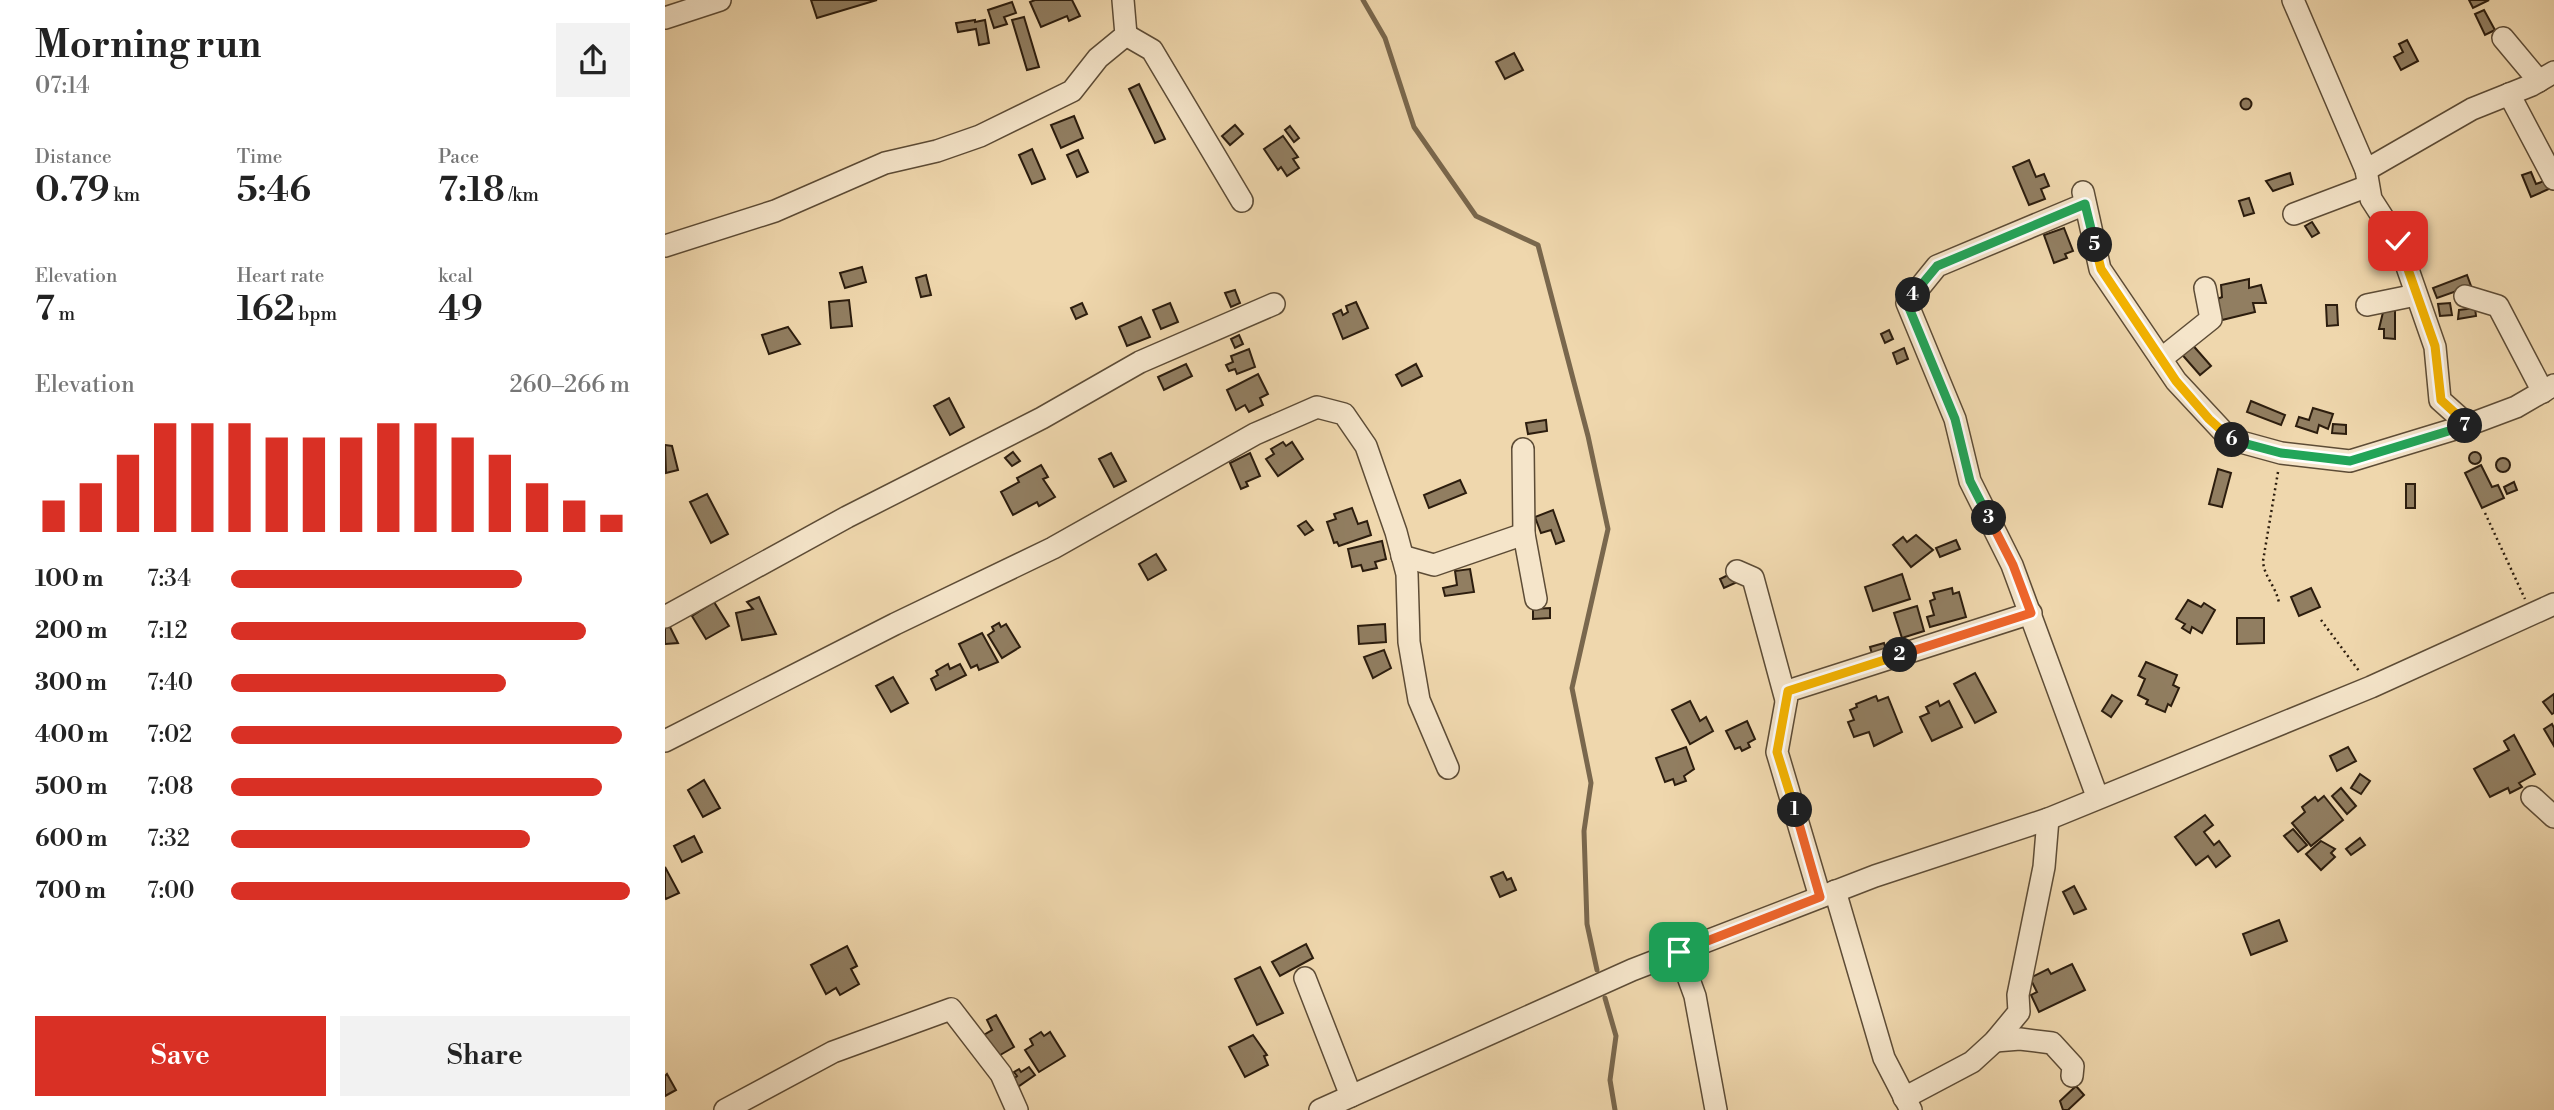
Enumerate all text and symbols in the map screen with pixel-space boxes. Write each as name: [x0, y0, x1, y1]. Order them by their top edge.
text: Morning run: [35, 22, 261, 69]
button: share: [556, 23, 630, 97]
text: 07:14: [35, 72, 90, 100]
text: Distance: [35, 145, 112, 169]
text: Time: [237, 145, 282, 169]
text: Pace: [438, 145, 479, 169]
text: 0.79: [35, 169, 110, 212]
text: 5:46: [237, 169, 311, 212]
text: 7:18: [438, 169, 505, 212]
text: km: [110, 183, 140, 207]
text: /km: [505, 183, 539, 207]
pin: [2368, 211, 2428, 271]
icon: check: [2379, 222, 2417, 260]
pin: 5: [2077, 228, 2113, 262]
text: 5: [2089, 232, 2100, 256]
text: Elevation: [35, 264, 117, 288]
text: Heart rate: [237, 264, 324, 288]
text: kcal: [438, 264, 473, 288]
pin: 4: [1895, 278, 1931, 312]
text: 4: [1906, 282, 1919, 306]
text: 7: [35, 288, 55, 331]
text: 162: [237, 288, 295, 331]
text: 49: [438, 288, 483, 331]
text: m: [55, 302, 75, 326]
text: bpm: [295, 302, 337, 326]
text: Elevation: [35, 371, 135, 399]
text: 260–266 m: [509, 371, 630, 399]
pin: 7: [2448, 408, 2483, 444]
text: 7: [2459, 413, 2470, 437]
pin: 6: [2215, 422, 2249, 458]
text: 6: [2226, 427, 2237, 451]
pin: 3: [1971, 500, 2007, 536]
text: 3: [1983, 505, 1994, 529]
text: 100 m: [35, 565, 103, 593]
text: 7:34: [147, 565, 191, 593]
text: 200 m: [35, 617, 107, 645]
text: 7:12: [147, 617, 188, 645]
pin: 2: [1883, 638, 1917, 672]
text: 2: [1894, 642, 1905, 666]
text: 300 m: [35, 669, 107, 697]
text: 7:40: [147, 669, 193, 697]
text: 400 m: [35, 721, 108, 749]
text: 7:02: [147, 721, 192, 749]
text: 500 m: [35, 773, 107, 801]
text: 7:08: [147, 773, 193, 801]
pin: 1: [1777, 792, 1813, 828]
text: 1: [1790, 797, 1799, 821]
text: 600 m: [35, 825, 108, 853]
text: 7:32: [147, 825, 190, 853]
text: 700 m: [35, 877, 106, 905]
text: 7:00: [147, 877, 195, 905]
pin: [1649, 922, 1709, 982]
icon: arrive: [1660, 933, 1698, 971]
button: Save: [35, 1016, 326, 1096]
button: Share: [340, 1016, 630, 1096]

